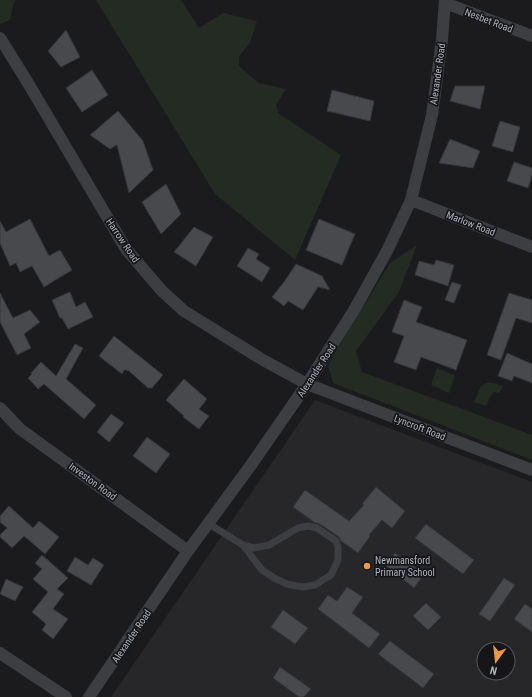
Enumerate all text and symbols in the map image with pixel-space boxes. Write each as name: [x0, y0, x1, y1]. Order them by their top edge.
street label: Nesbet Road: [463, 6, 514, 35]
street label: Alexander Road: [428, 43, 447, 105]
street label: Marlow Road: [445, 209, 497, 238]
street label: Harrow Road: [104, 216, 141, 264]
street label: Alexander Road: [295, 341, 338, 399]
street label: Lyncroft Road: [393, 413, 447, 442]
street label: Investon Road: [67, 461, 119, 502]
place label: Newmansford Primary School: [375, 555, 435, 578]
marker: Newmansford Primary School: [362, 561, 372, 571]
street label: Alexander Road: [110, 608, 153, 665]
north arrow: [476, 641, 516, 681]
text: N: [488, 663, 498, 677]

